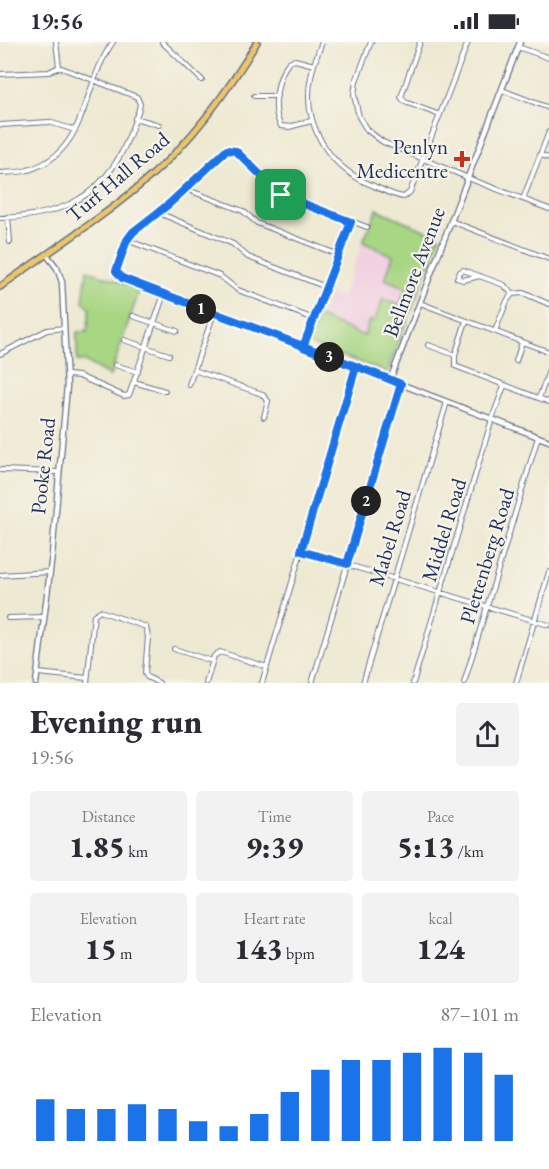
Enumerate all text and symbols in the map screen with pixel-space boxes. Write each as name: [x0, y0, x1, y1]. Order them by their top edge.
text: 19:56: [30, 7, 83, 36]
street label: Turf Hall Road: [60, 125, 175, 228]
place label: Penlyn Medicentre: [357, 133, 448, 184]
marker: Penlyn Medicentre: [453, 150, 471, 168]
pin: [255, 169, 306, 220]
icon: arrive: [264, 178, 297, 211]
street label: Bellmore Avenue: [376, 203, 451, 341]
pin: 1: [186, 294, 216, 324]
text: 1: [197, 298, 205, 319]
pin: 3: [314, 342, 344, 372]
text: 3: [325, 346, 333, 367]
street label: Pooke Road: [24, 416, 61, 516]
street label: Middel Road: [415, 475, 472, 585]
street label: Plettenberg Road: [453, 484, 520, 627]
pin: 2: [351, 486, 381, 516]
street label: Mabel Road: [362, 486, 417, 589]
text: 2: [362, 490, 370, 511]
text: Evening run: [30, 700, 202, 743]
button: share: [456, 703, 519, 766]
text: 19:56: [30, 744, 73, 770]
text: Distance: [82, 806, 135, 827]
text: Time: [258, 806, 291, 827]
text: Pace: [427, 806, 454, 827]
text: 1.85: [69, 827, 125, 866]
text: 9:39: [246, 827, 303, 866]
text: 5:13: [397, 827, 454, 866]
text: km: [125, 841, 148, 862]
text: /km: [454, 841, 484, 862]
text: Elevation: [80, 908, 137, 929]
text: Heart rate: [243, 908, 306, 929]
text: kcal: [428, 908, 453, 929]
text: 15: [84, 929, 117, 968]
text: 143: [234, 929, 283, 968]
text: 124: [416, 929, 465, 968]
text: m: [117, 943, 133, 964]
text: bpm: [283, 943, 315, 964]
text: Elevation: [30, 1001, 102, 1027]
text: 87–101 m: [440, 1001, 519, 1027]

